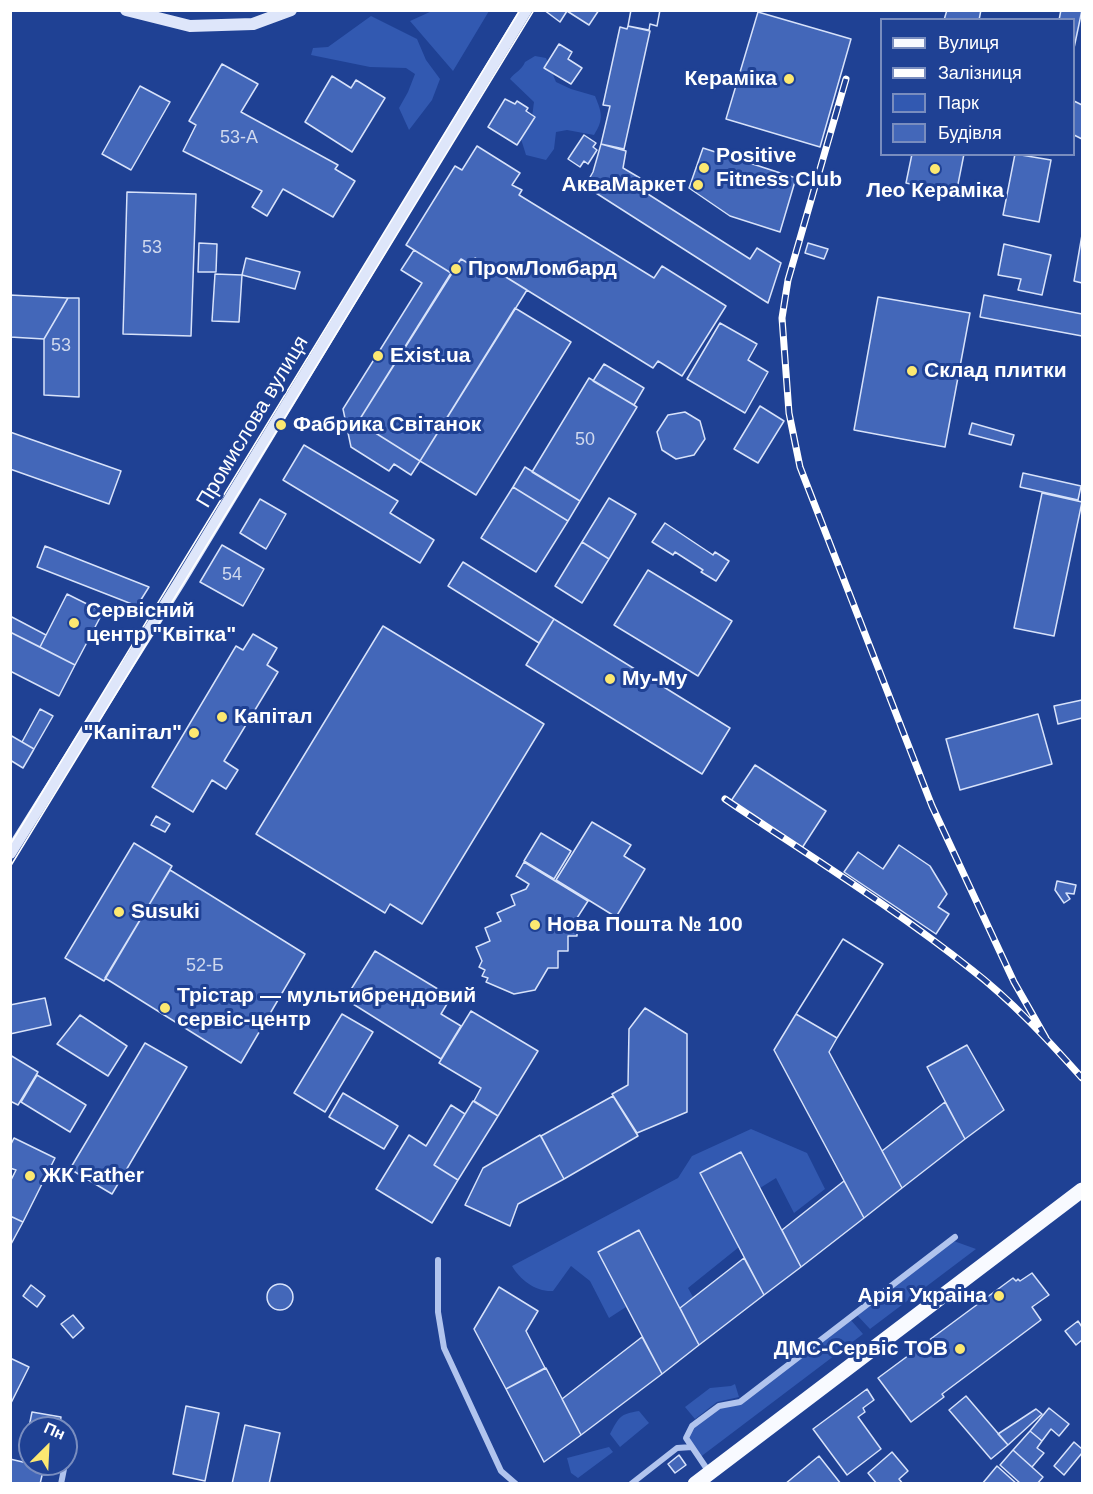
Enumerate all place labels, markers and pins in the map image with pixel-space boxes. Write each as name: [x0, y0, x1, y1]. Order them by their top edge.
place label: Кераміка: [684, 66, 777, 92]
marker: Кераміка: [782, 72, 796, 86]
place label: Positive Fitness Club: [716, 143, 842, 193]
marker: Positive Fitness Club: [697, 161, 711, 175]
marker: Лео Кераміка: [928, 162, 942, 176]
place label: АкваМаркет: [562, 172, 686, 198]
marker: АкваМаркет: [691, 178, 705, 192]
place label: Лео Кераміка: [866, 178, 1004, 204]
place label: ПромЛомбард: [468, 256, 617, 282]
marker: ПромЛомбард: [449, 262, 463, 276]
place label: Exist.ua: [390, 343, 471, 369]
marker: Exist.ua: [371, 349, 385, 363]
place label: Склад плитки: [924, 358, 1067, 384]
marker: Склад плитки: [905, 364, 919, 378]
place label: Фабрика Світанок: [293, 412, 481, 438]
marker: Фабрика Світанок: [274, 418, 288, 432]
place label: Сервісний центр "Квітка": [86, 598, 236, 648]
marker: Сервісний центр "Квітка": [67, 616, 81, 630]
place label: Му-Му: [622, 666, 687, 692]
marker: Му-Му: [603, 672, 617, 686]
place label: Капітал: [234, 704, 313, 730]
marker: Капітал: [215, 710, 229, 724]
place label: "Капітал": [84, 720, 182, 746]
marker: "Капітал": [187, 726, 201, 740]
place label: Susuki: [131, 899, 200, 925]
marker: Susuki: [112, 905, 126, 919]
place label: Нова Пошта № 100: [547, 912, 743, 938]
marker: Нова Пошта № 100: [528, 918, 542, 932]
place label: Трістар — мультибрендовий сервіс-центр: [177, 983, 476, 1033]
marker: Трістар — мультибрендовий сервіс-центр: [158, 1001, 172, 1015]
place label: ЖК Father: [42, 1163, 144, 1189]
marker: ЖК Father: [23, 1169, 37, 1183]
place label: Арія Украіна: [858, 1283, 987, 1309]
marker: Арія Украіна: [992, 1289, 1006, 1303]
place label: ДМС-Сервіс ТОВ: [774, 1336, 948, 1362]
marker: ДМС-Сервіс ТОВ: [953, 1342, 967, 1356]

